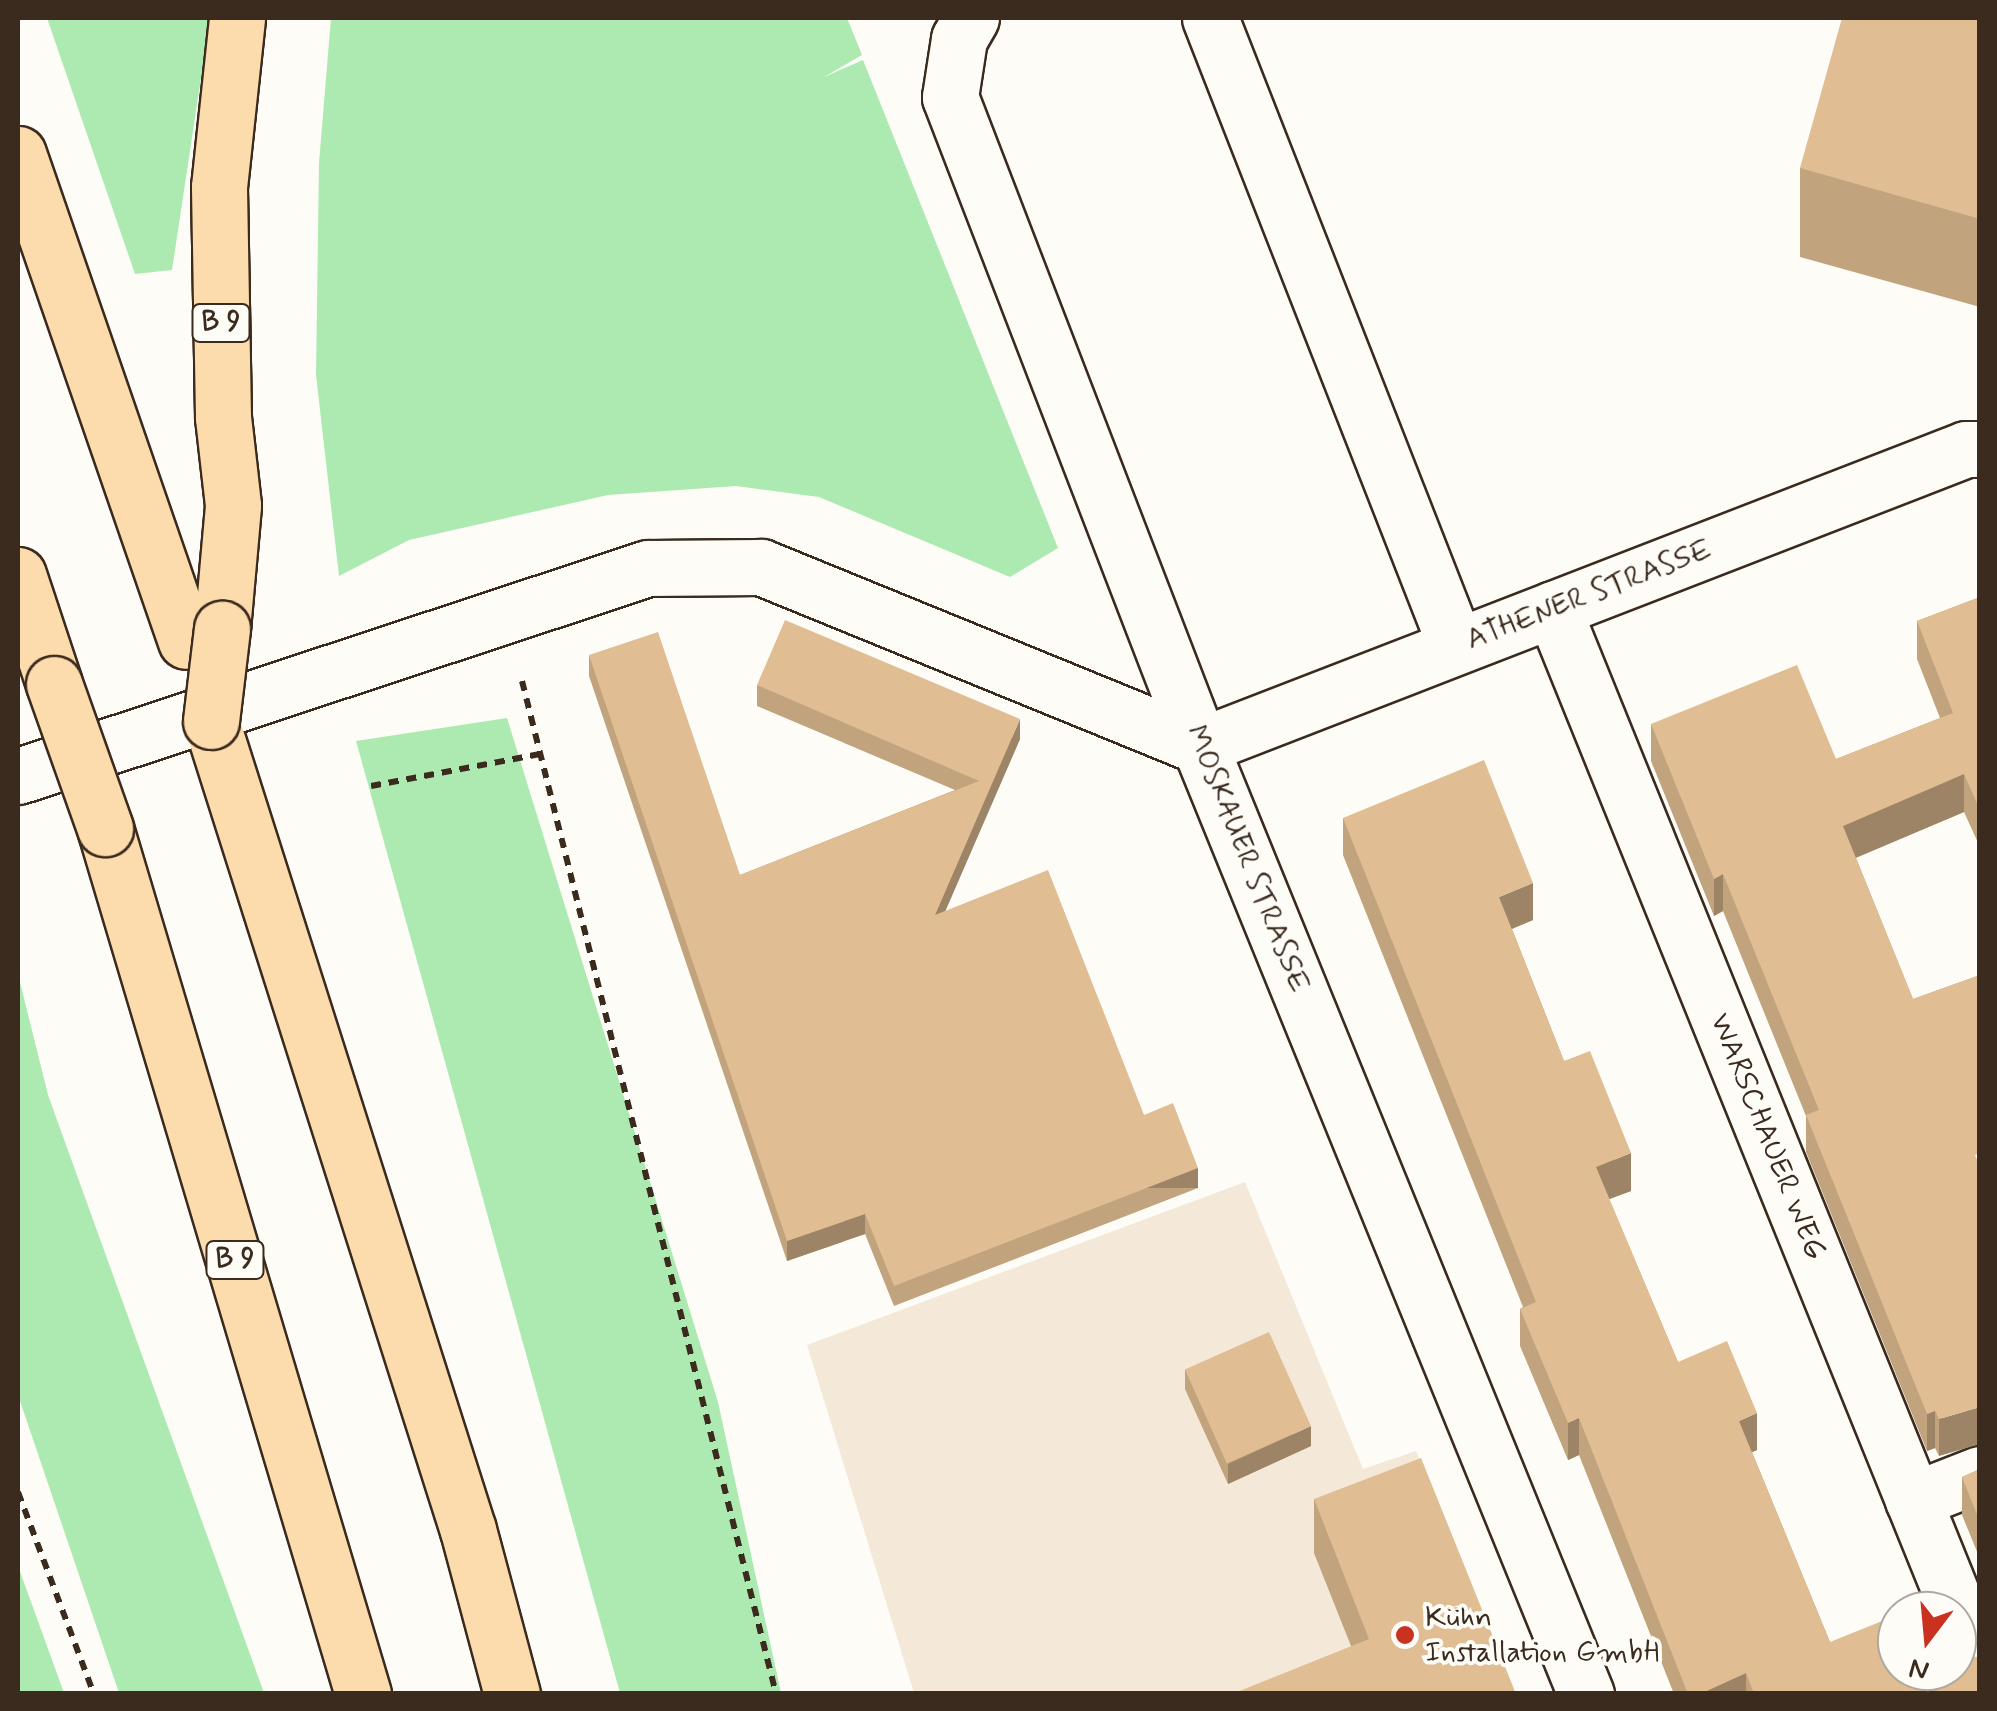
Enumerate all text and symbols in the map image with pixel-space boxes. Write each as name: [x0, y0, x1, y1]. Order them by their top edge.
road number: B 9: [191, 300, 251, 346]
street label: ATHENER STRASSE: [1459, 531, 1719, 659]
street label: MOSKAUER STRASSE: [1176, 718, 1318, 1000]
street label: WARSCHAUER WEG: [1701, 1008, 1833, 1266]
road number: B 9: [205, 1237, 265, 1283]
north arrow: [1877, 1591, 1977, 1691]
place label: Kühn Installation GmbH: [1425, 1600, 1659, 1670]
marker: Kühn Installation GmbH: [1394, 1624, 1416, 1646]
text: N: [1905, 1648, 1933, 1689]

